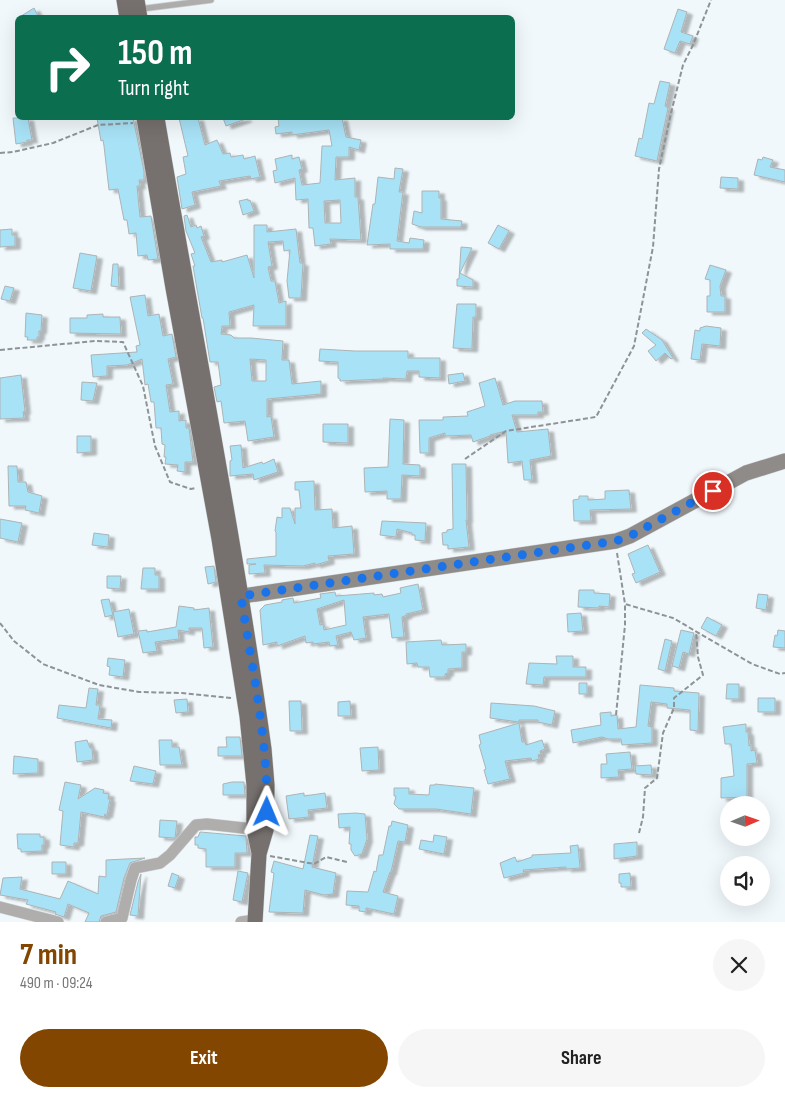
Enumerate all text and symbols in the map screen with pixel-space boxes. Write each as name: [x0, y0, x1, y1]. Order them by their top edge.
text: 150 m: [118, 32, 192, 75]
icon: right: [35, 35, 100, 100]
text: Turn right: [118, 75, 189, 102]
pin: [692, 470, 734, 512]
icon: arrive: [699, 477, 727, 505]
position arrow: [240, 785, 292, 837]
north arrow: [720, 796, 770, 846]
map controls: [720, 796, 770, 906]
button: sound: [720, 856, 770, 906]
text: 7 min: [20, 937, 77, 973]
button: close: [713, 939, 765, 991]
text: 490 m · 09:24: [20, 974, 92, 993]
button: Exit: [20, 1029, 388, 1087]
button: Share: [398, 1029, 765, 1087]

